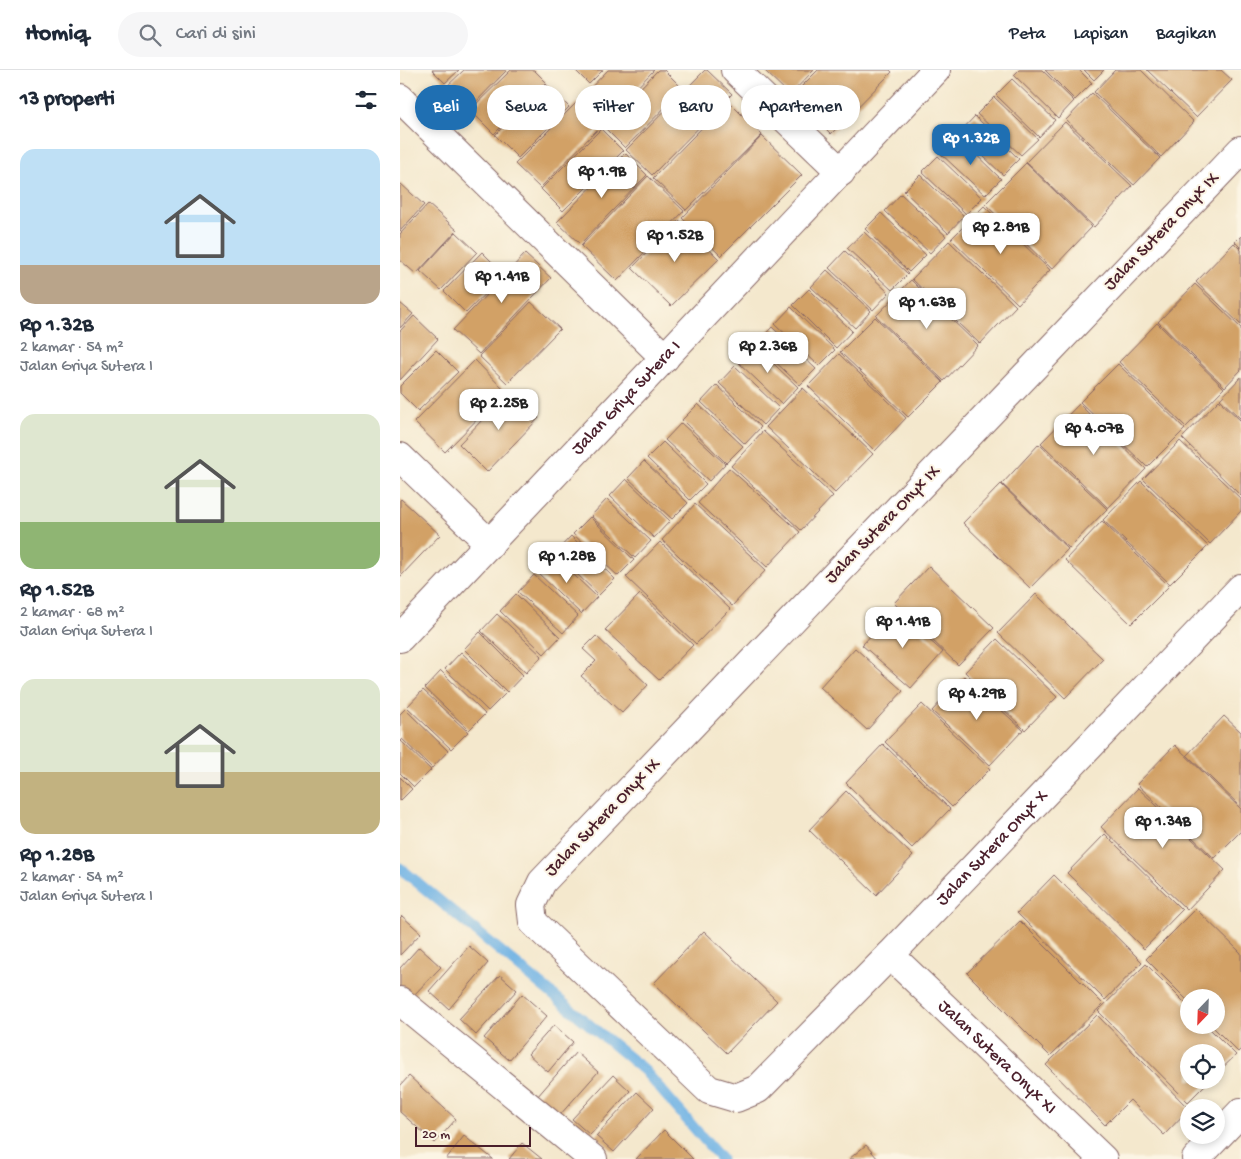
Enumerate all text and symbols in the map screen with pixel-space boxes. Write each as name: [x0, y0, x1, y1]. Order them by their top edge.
search box: [118, 12, 468, 57]
text: Homiq: [25, 20, 88, 49]
icon: search: [136, 21, 164, 49]
text: Cari di sini: [176, 23, 256, 46]
text: Peta: [1009, 24, 1046, 45]
text: Lapisan: [1074, 24, 1128, 45]
text: Bagikan: [1156, 24, 1216, 45]
chip: Beli: [415, 85, 477, 130]
chip: Sewa: [487, 85, 565, 130]
chip: Filter: [575, 85, 651, 130]
chip: Baru: [661, 85, 731, 130]
chip: Apartemen: [741, 85, 860, 130]
icon: filters: [352, 86, 380, 114]
text: 13 properti: [20, 88, 115, 113]
pin: Rp 1.32B: [919, 124, 1023, 166]
text: Rp 1.32B: [943, 130, 999, 149]
pin: Rp 1.9B: [556, 156, 648, 199]
text: Rp 1.9B: [578, 163, 626, 182]
street label: Jalan Sutera Onyx IX: [1100, 167, 1225, 295]
icon: home: [155, 181, 245, 271]
pin: Rp 2.81B: [949, 212, 1053, 255]
text: Rp 2.81B: [973, 219, 1029, 238]
pin: Rp 1.52B: [623, 220, 727, 263]
text: Rp 1.52B: [647, 227, 703, 246]
pin: Rp 1.41B: [450, 262, 554, 304]
text: Rp 1.41B: [475, 268, 529, 287]
pin: Rp 1.63B: [875, 288, 979, 330]
text: Rp 1.63B: [899, 294, 955, 313]
text: Rp 1.32B: [20, 314, 93, 339]
pin: Rp 2.36B: [716, 332, 820, 374]
street label: Jalan Griya Sutera I: [568, 336, 685, 460]
text: Rp 2.36B: [739, 338, 797, 357]
text: 2 kamar · 54 m²: [20, 339, 124, 358]
text: Jalan Griya Sutera I: [20, 358, 153, 377]
pin: Rp 2.25B: [447, 388, 551, 431]
text: Rp 2.25B: [470, 395, 528, 414]
pin: Rp 4.07B: [1042, 414, 1146, 456]
text: Rp 4.07B: [1065, 420, 1123, 439]
icon: home: [155, 446, 245, 536]
street label: Jalan Sutera Onyx IX: [821, 460, 946, 588]
pin: Rp 1.28B: [515, 542, 619, 584]
text: Rp 1.28B: [539, 548, 595, 567]
text: Rp 1.52B: [20, 579, 93, 604]
text: 2 kamar · 68 m²: [20, 604, 125, 623]
pin: Rp 1.41B: [851, 606, 955, 649]
text: Rp 1.41B: [876, 613, 930, 632]
text: Jalan Griya Sutera I: [20, 623, 153, 642]
pin: Rp 4.29B: [925, 678, 1029, 721]
text: Rp 4.29B: [949, 685, 1005, 704]
icon: home: [155, 711, 245, 801]
street label: Jalan Sutera Onyx IX: [541, 753, 666, 881]
street label: Jalan Sutera Onyx X: [932, 785, 1053, 910]
pin: Rp 1.34B: [1111, 806, 1215, 849]
text: Rp 1.34B: [1135, 813, 1191, 832]
text: Rp 1.28B: [20, 844, 94, 869]
text: 2 kamar · 54 m²: [20, 869, 124, 888]
text: Jalan Griya Sutera I: [20, 888, 153, 907]
north arrow: [1180, 989, 1225, 1034]
map controls: [1180, 989, 1225, 1144]
street label: Jalan Sutera Onyx XI: [933, 996, 1061, 1119]
button: locate: [1180, 1044, 1225, 1089]
button: layers: [1180, 1099, 1225, 1144]
scale bar: [415, 1124, 531, 1147]
text: 20 m: [422, 1127, 450, 1144]

